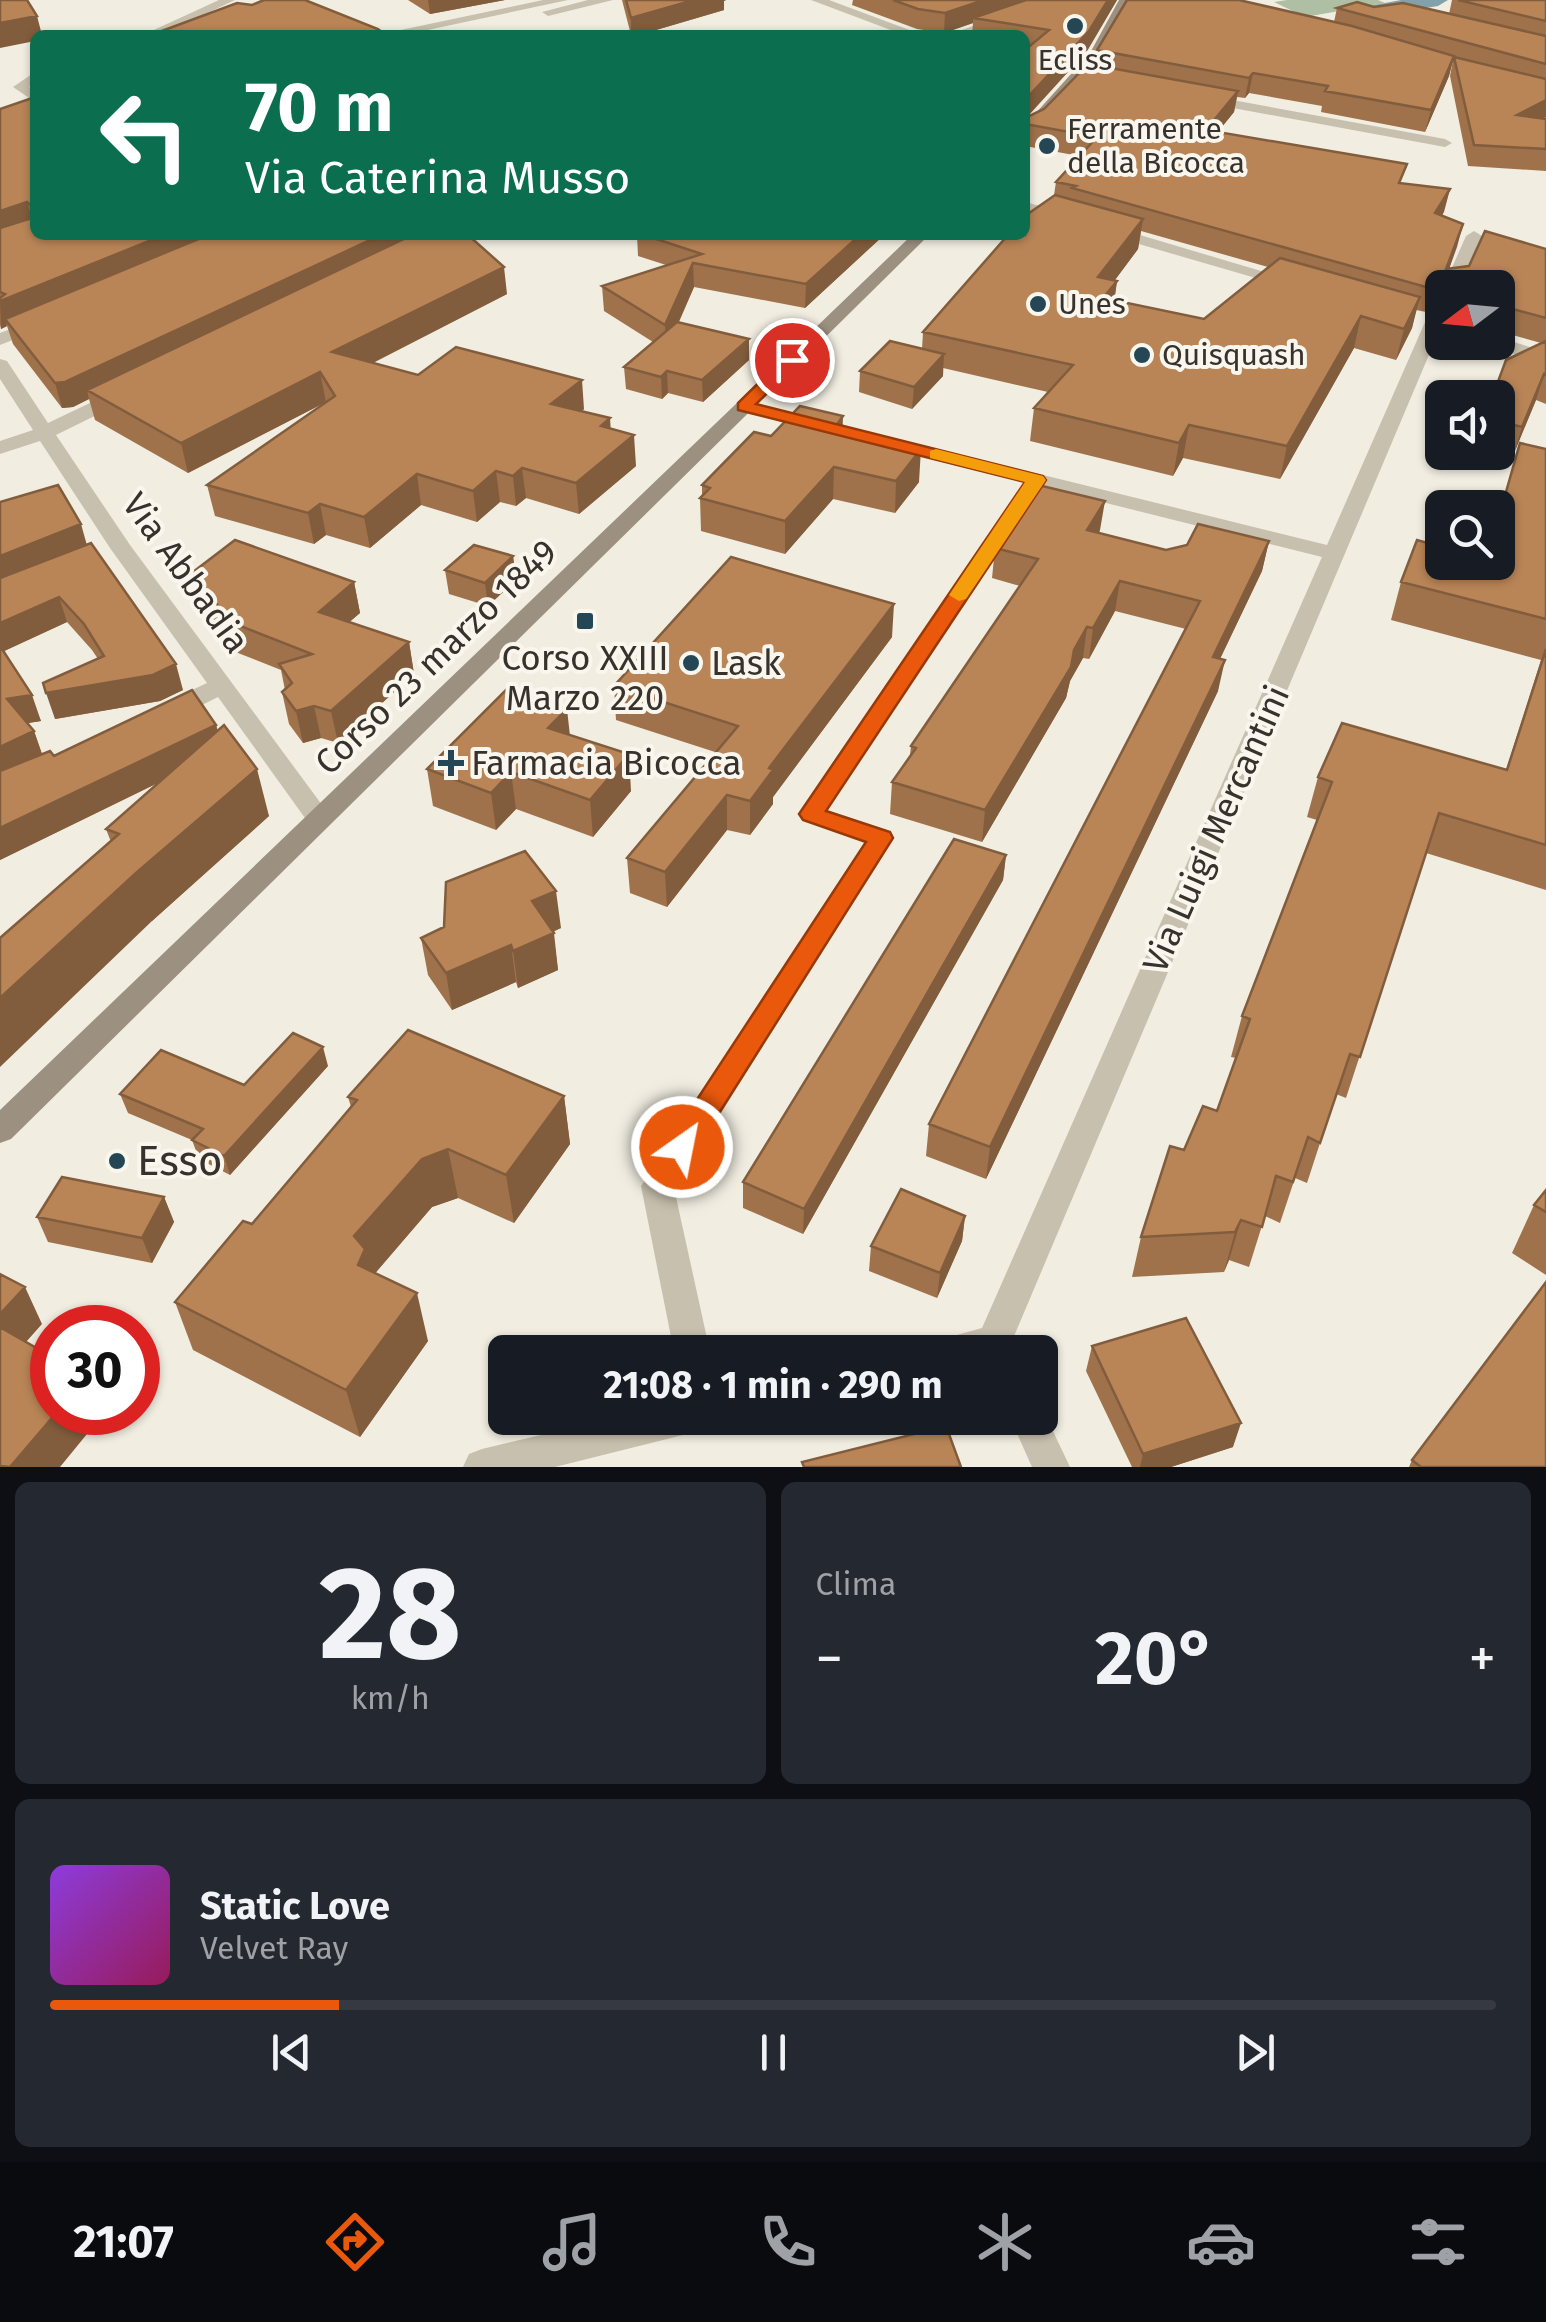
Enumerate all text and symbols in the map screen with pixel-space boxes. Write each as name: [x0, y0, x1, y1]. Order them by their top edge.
marker: Ecliss: [1064, 15, 1086, 37]
place label: Ecliss: [1038, 42, 1112, 78]
text: 70 m: [245, 66, 394, 150]
icon: left: [80, 70, 210, 200]
place label: Ferramente della Bicocca: [1067, 111, 1245, 181]
marker: Ferramente della Bicocca: [1036, 135, 1058, 157]
text: Via Caterina Musso: [245, 151, 630, 205]
north arrow: [1425, 270, 1515, 360]
map controls: [1425, 270, 1515, 580]
place label: Unes: [1058, 286, 1126, 322]
marker: Unes: [1027, 293, 1049, 315]
pin: [750, 318, 835, 403]
icon: arrive: [765, 333, 820, 388]
place label: Quisquash: [1162, 337, 1306, 373]
marker: Quisquash: [1131, 344, 1153, 366]
button: sound: [1425, 380, 1515, 470]
street label: Via Abbadia: [114, 485, 258, 661]
button: search: [1425, 490, 1515, 580]
street label: Corso 23 marzo 1849: [306, 531, 566, 783]
marker: Corso XXIII Marzo 220: [574, 610, 596, 632]
place label: Corso XXIII Marzo 220: [501, 637, 669, 719]
place label: Lask: [711, 642, 781, 684]
marker: Lask: [680, 652, 702, 674]
street label: Via Luigi Mercantini: [1134, 679, 1298, 979]
place label: Farmacia Bicocca: [471, 742, 742, 784]
marker: Farmacia Bicocca: [440, 752, 462, 774]
position arrow: [630, 1095, 734, 1199]
place label: Esso: [137, 1136, 223, 1186]
marker: Esso: [106, 1150, 128, 1172]
speed limit sign: 30: [30, 1305, 160, 1435]
text: 21:08 · 1 min · 290 m: [603, 1362, 943, 1408]
text: 28: [319, 1536, 462, 1692]
text: Clima: [816, 1565, 896, 1603]
text: 20°: [1095, 1614, 1217, 1704]
text: −: [816, 1626, 843, 1692]
text: +: [1469, 1626, 1496, 1692]
text: km/h: [351, 1679, 430, 1717]
text: Static Love: [200, 1883, 390, 1929]
text: Velvet Ray: [200, 1929, 348, 1967]
icon: previous: [264, 2025, 319, 2080]
icon: pause: [746, 2025, 801, 2080]
icon: next: [1228, 2025, 1283, 2080]
icon: directions: [320, 2207, 390, 2277]
icon: music: [537, 2207, 607, 2277]
icon: phone: [753, 2207, 823, 2277]
icon: climate: [970, 2207, 1040, 2277]
icon: car: [1186, 2207, 1256, 2277]
icon: filters: [1403, 2207, 1473, 2277]
text: 21:07: [73, 2215, 174, 2269]

